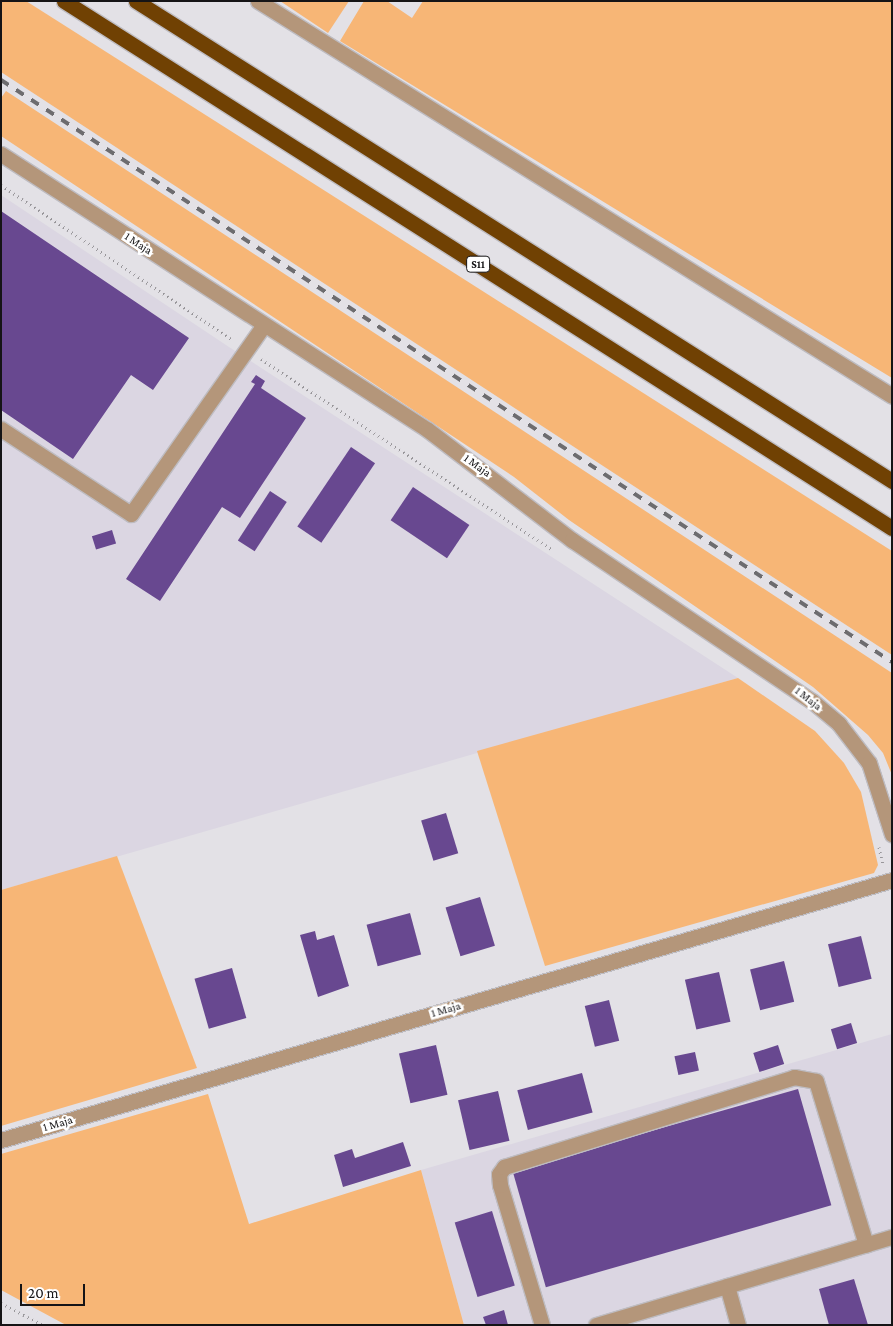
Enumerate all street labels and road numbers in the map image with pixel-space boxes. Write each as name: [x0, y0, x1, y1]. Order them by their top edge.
street label: 1 Maja: [121, 230, 155, 258]
road number: S11: [466, 255, 490, 272]
street label: 1 Maja: [461, 451, 493, 481]
street label: 1 Maja: [792, 684, 824, 714]
street label: 1 Maja: [429, 999, 463, 1021]
street label: 1 Maja: [41, 1113, 75, 1135]

